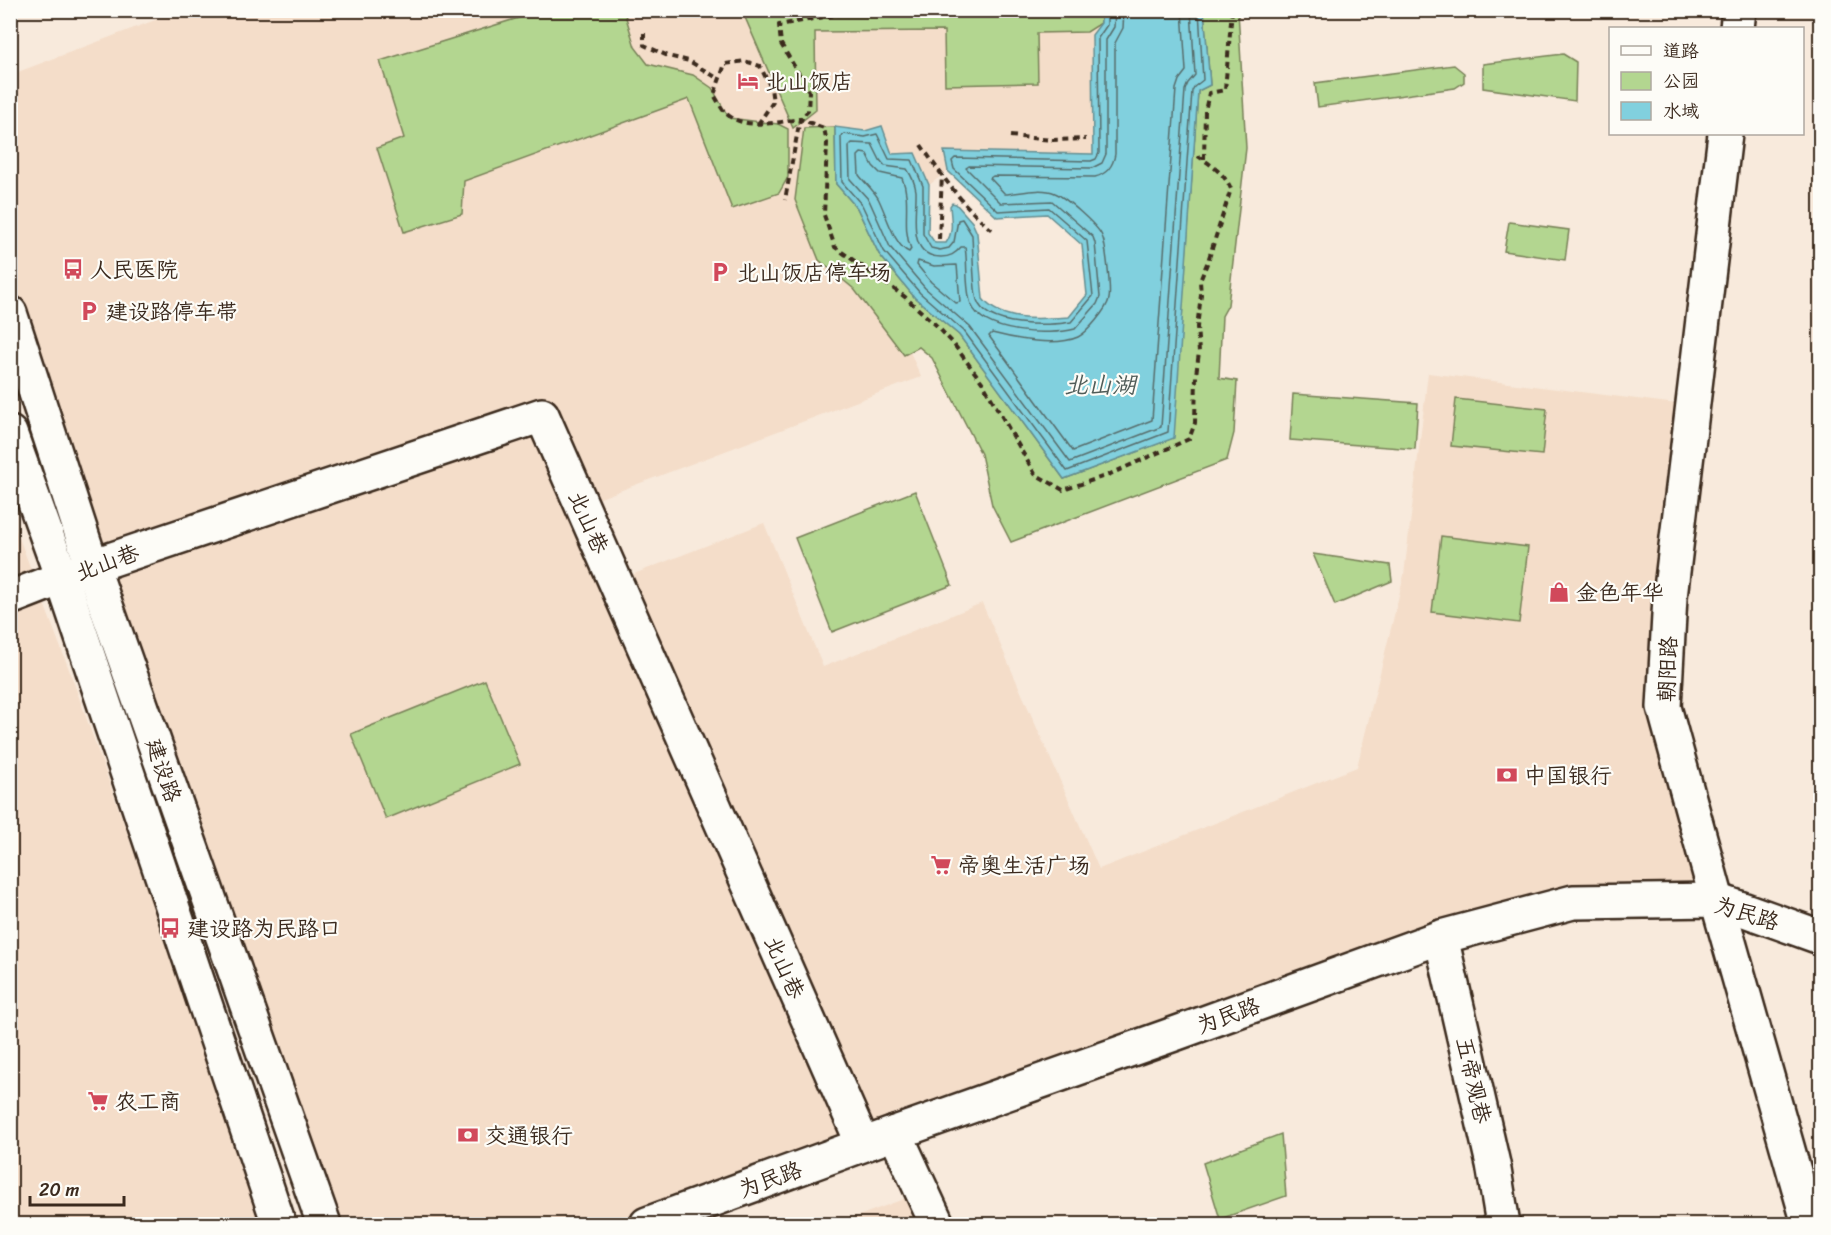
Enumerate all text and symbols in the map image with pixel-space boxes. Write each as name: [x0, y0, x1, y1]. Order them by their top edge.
legend: [1609, 27, 1804, 135]
text: 道路: [1663, 35, 1699, 67]
place label: 北山饭店: [765, 62, 853, 101]
text: 公园: [1663, 65, 1699, 97]
hotel icon: 北山饭店: [736, 69, 760, 93]
text: 水域: [1663, 95, 1699, 127]
place label: 人民医院: [90, 250, 178, 289]
place label: 北山饭店停车场: [737, 253, 891, 292]
bus stop icon: 人民医院: [61, 257, 85, 281]
parking icon: 北山饭店停车场: [708, 260, 732, 284]
place label: 建设路停车带: [106, 292, 238, 331]
parking icon: 建设路停车带: [77, 299, 101, 323]
water label: 北山湖: [1064, 364, 1139, 406]
street label: 北山巷: [557, 484, 620, 560]
street label: 北山巷: [69, 533, 145, 592]
place label: 金色年华: [1576, 573, 1664, 612]
shop icon: 金色年华: [1547, 580, 1571, 604]
street label: 朝阳路: [1647, 635, 1688, 703]
street label: 建设路: [134, 733, 193, 808]
place label: 中国银行: [1524, 756, 1612, 795]
bank icon: 中国银行: [1495, 763, 1519, 787]
place label: 帝奥生活广场: [958, 846, 1090, 885]
supermarket icon: 帝奥生活广场: [929, 853, 953, 877]
street label: 为民路: [1710, 885, 1784, 942]
place label: 建设路为民路口: [187, 909, 341, 948]
bus stop icon: 建设路为民路口: [158, 916, 182, 940]
street label: 北山巷: [753, 929, 816, 1005]
street label: 为民路: [1190, 986, 1266, 1045]
street label: 五帝观巷: [1445, 1033, 1502, 1127]
place label: 农工商: [115, 1082, 181, 1121]
supermarket icon: 农工商: [86, 1089, 110, 1113]
place label: 交通银行: [485, 1116, 573, 1155]
bank icon: 交通银行: [456, 1123, 480, 1147]
street label: 为民路: [732, 1150, 808, 1209]
scale bar: [30, 1169, 124, 1207]
text: 20 m: [39, 1174, 79, 1206]

